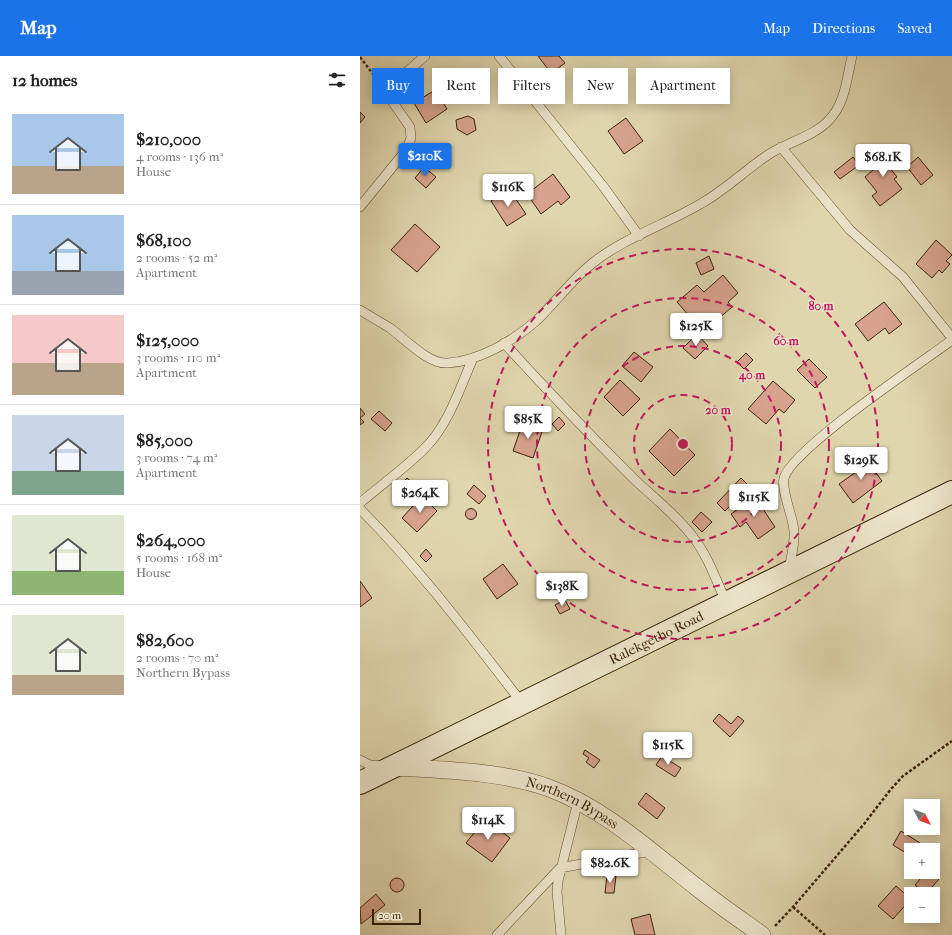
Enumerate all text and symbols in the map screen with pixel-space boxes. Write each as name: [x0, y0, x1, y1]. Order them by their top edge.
text: Map: [20, 17, 56, 39]
text: Map: [763, 20, 790, 37]
text: Directions: [812, 20, 875, 37]
text: Saved: [897, 20, 932, 37]
chip: Buy: [372, 68, 424, 104]
chip: Rent: [432, 68, 490, 104]
chip: Filters: [498, 68, 565, 104]
chip: New: [573, 68, 628, 104]
chip: Apartment: [636, 68, 730, 104]
icon: filters: [326, 69, 348, 91]
text: 12 homes: [12, 70, 77, 90]
text: $210,000: [136, 129, 201, 149]
icon: home: [44, 130, 92, 178]
pin: $210K: [397, 143, 453, 177]
pin: $68.1K: [850, 144, 916, 178]
text: $210K: [407, 148, 443, 163]
text: 4 rooms · 136 m²: [136, 149, 223, 164]
text: $68.1K: [864, 149, 902, 164]
text: House: [136, 164, 171, 179]
pin: $116K: [480, 174, 536, 208]
text: $116K: [492, 179, 524, 194]
text: $68,100: [136, 230, 191, 250]
icon: home: [44, 231, 92, 279]
text: 2 rooms · 52 m²: [136, 250, 217, 265]
text: Apartment: [136, 265, 197, 280]
text: 80 m: [808, 299, 835, 313]
pin: $125K: [668, 313, 724, 347]
text: $125K: [679, 318, 713, 333]
text: $125,000: [136, 330, 199, 350]
icon: home: [44, 331, 92, 379]
text: 60 m: [773, 334, 800, 348]
text: 3 rooms · 110 m²: [136, 350, 220, 365]
text: Apartment: [136, 365, 197, 380]
text: 40 m: [738, 368, 766, 383]
text: 20 m: [705, 403, 732, 417]
pin: $85K: [504, 406, 552, 440]
text: $85K: [514, 411, 542, 426]
text: $85,000: [136, 430, 193, 450]
icon: home: [44, 431, 92, 479]
centre of rings: [676, 437, 690, 451]
pin: $129K: [833, 447, 889, 481]
text: 3 rooms · 74 m²: [136, 450, 217, 465]
text: $129K: [844, 452, 878, 467]
text: Apartment: [136, 465, 197, 480]
pin: $264K: [392, 480, 448, 514]
pin: $115K: [726, 484, 782, 518]
text: $264K: [401, 485, 439, 500]
text: $115K: [738, 489, 770, 504]
text: $264,000: [136, 530, 205, 550]
icon: home: [44, 531, 92, 579]
text: 5 rooms · 168 m²: [136, 550, 222, 565]
text: House: [136, 565, 171, 580]
pin: $138K: [534, 573, 590, 607]
text: $138K: [545, 578, 579, 593]
street label: Ralekgetho Road: [606, 607, 707, 668]
text: $82,600: [136, 630, 194, 650]
icon: home: [44, 631, 92, 679]
text: 2 rooms · 70 m²: [136, 650, 219, 665]
text: Northern Bypass: [136, 665, 230, 680]
pin: $115K: [640, 732, 696, 766]
text: $115K: [652, 737, 684, 752]
street label: Northern Bypass: [524, 773, 622, 833]
north arrow: [904, 799, 940, 835]
map controls: [904, 799, 940, 923]
pin: $114K: [460, 807, 516, 841]
text: $114K: [471, 812, 505, 827]
button: +: [904, 843, 940, 879]
pin: $82.6K: [577, 850, 643, 884]
text: $82.6K: [590, 855, 630, 870]
button: −: [904, 887, 940, 923]
scale bar: [372, 907, 421, 926]
text: 20 m: [378, 909, 401, 922]

